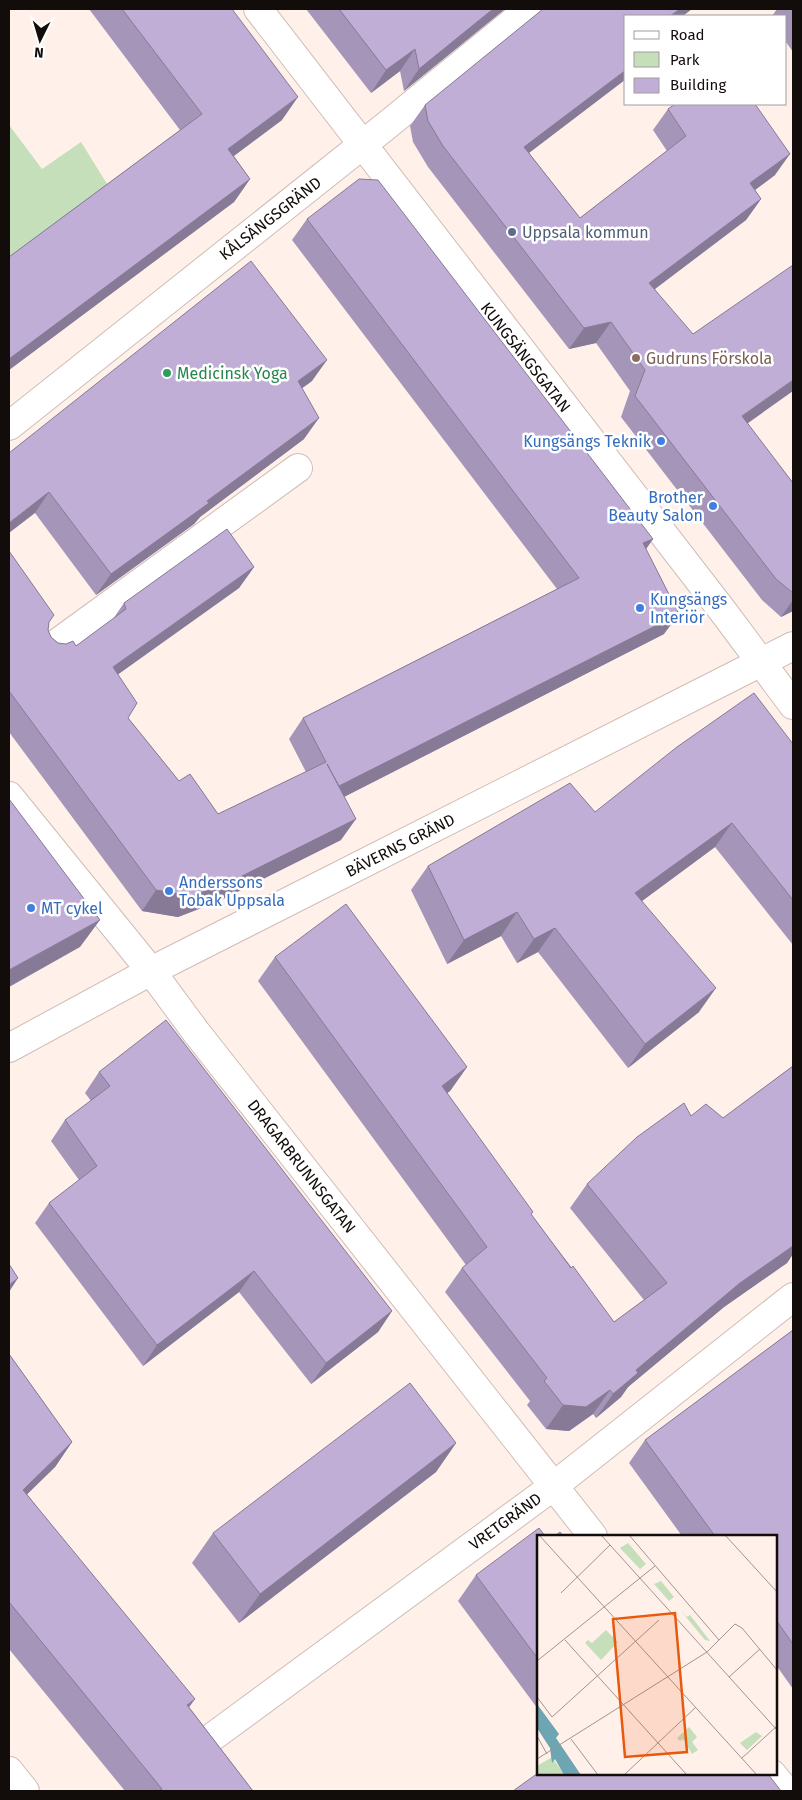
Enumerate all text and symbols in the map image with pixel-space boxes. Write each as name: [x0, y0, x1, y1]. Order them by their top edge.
north arrow: [15, 15, 65, 65]
legend: [624, 15, 787, 105]
text: Road: [670, 26, 705, 44]
text: N: [34, 44, 44, 61]
text: Park: [670, 51, 700, 69]
text: Building: [670, 76, 726, 94]
street label: KÅLSÄNGSGRÄND: [215, 172, 325, 264]
place label: Uppsala kommun: [522, 223, 649, 242]
marker: Uppsala kommun: [506, 226, 518, 238]
street label: KUNGSÄNGSGATAN: [477, 298, 575, 416]
place label: Gudruns Förskola: [646, 349, 772, 368]
marker: Gudruns Förskola: [630, 352, 642, 364]
place label: Medicinsk Yoga: [177, 364, 288, 383]
marker: Medicinsk Yoga: [161, 367, 173, 379]
place label: Kungsängs Teknik: [523, 432, 652, 451]
marker: Kungsängs Teknik: [655, 435, 667, 447]
place label: Brother Beauty Salon: [608, 488, 704, 525]
marker: Brother Beauty Salon: [707, 500, 719, 512]
place label: Kungsängs Interiör: [650, 590, 727, 627]
marker: Kungsängs Interiör: [634, 602, 646, 614]
street label: BÄVERNS GRÄND: [343, 810, 458, 881]
place label: Anderssons Tobak Uppsala: [179, 873, 285, 910]
marker: Anderssons Tobak Uppsala: [163, 885, 175, 897]
place label: MT cykel: [41, 899, 103, 918]
marker: MT cykel: [25, 902, 37, 914]
street label: DRAGARBRUNNSGATAN: [244, 1096, 360, 1237]
street label: VRETGRÄND: [465, 1489, 545, 1554]
inset map: [537, 1535, 777, 1775]

